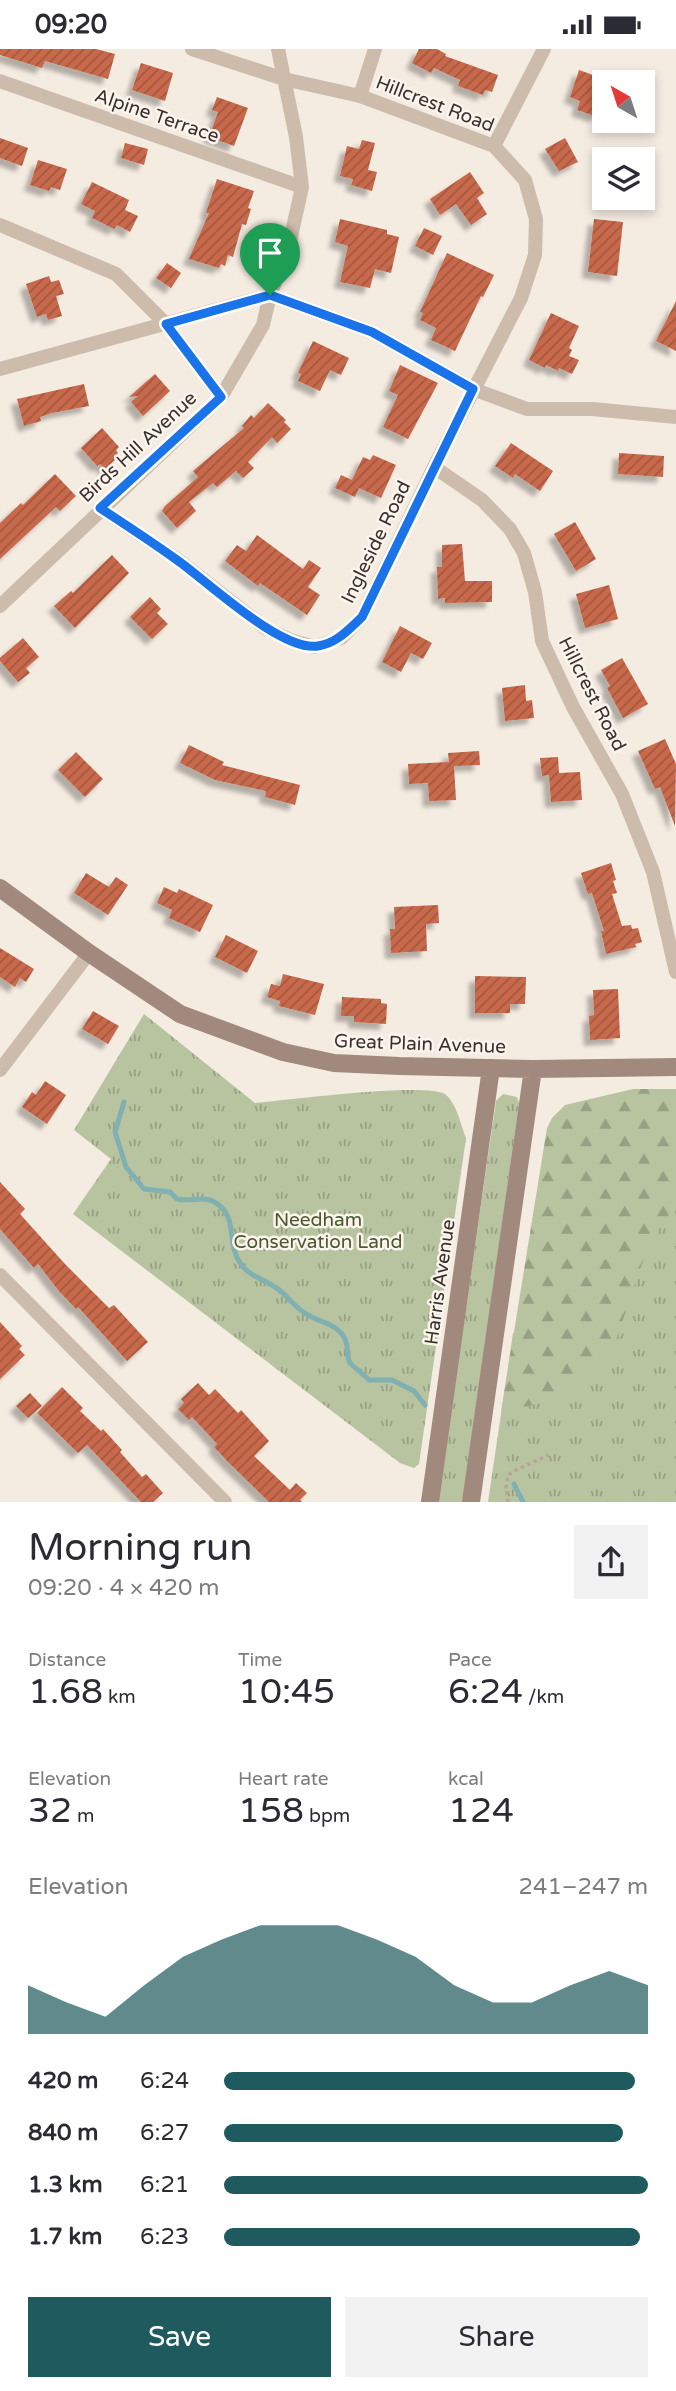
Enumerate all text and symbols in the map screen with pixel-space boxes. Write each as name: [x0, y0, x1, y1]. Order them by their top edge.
text: 09:20: [35, 9, 107, 40]
north arrow: [592, 70, 654, 133]
map controls: [592, 70, 655, 210]
street label: Hillcrest Road: [373, 71, 497, 137]
street label: Alpine Terrace: [92, 84, 222, 148]
button: layers: [592, 147, 655, 210]
pin: [240, 223, 300, 295]
icon: arrive: [251, 234, 289, 272]
street label: Birds Hill Avenue: [75, 387, 201, 507]
street label: Ingleside Road: [337, 477, 415, 607]
street label: Hillcrest Road: [554, 633, 630, 755]
street label: Great Plain Avenue: [334, 1030, 506, 1058]
park label: Needham Conservation Land: [234, 1209, 402, 1253]
street label: Harris Avenue: [420, 1218, 460, 1346]
text: Morning run: [28, 1525, 252, 1571]
button: share: [574, 1525, 648, 1599]
text: 09:20 · 4 × 420 m: [28, 1574, 219, 1602]
text: Distance: [28, 1649, 106, 1671]
text: Time: [238, 1649, 282, 1671]
text: Pace: [448, 1649, 492, 1671]
text: 1.68: [28, 1671, 103, 1713]
text: 10:45: [238, 1671, 335, 1713]
text: 6:24: [448, 1671, 523, 1713]
text: km: [103, 1686, 136, 1708]
text: /km: [523, 1686, 564, 1708]
text: Elevation: [28, 1768, 111, 1790]
text: Heart rate: [238, 1768, 329, 1790]
text: kcal: [448, 1768, 484, 1790]
text: 32: [28, 1790, 72, 1832]
text: 158: [238, 1790, 304, 1832]
text: 124: [448, 1790, 514, 1832]
text: m: [72, 1805, 94, 1827]
text: bpm: [304, 1805, 350, 1827]
text: Elevation: [28, 1873, 129, 1901]
text: 241–247 m: [519, 1873, 648, 1901]
text: 420 m: [28, 2067, 98, 2095]
text: 6:24: [140, 2067, 189, 2095]
text: 840 m: [28, 2119, 98, 2147]
text: 6:27: [140, 2119, 189, 2147]
text: 1.3 km: [28, 2171, 103, 2199]
text: 6:21: [140, 2171, 189, 2199]
text: 1.7 km: [28, 2223, 102, 2251]
text: 6:23: [140, 2223, 189, 2251]
button: Save: [28, 2297, 331, 2377]
button: Share: [345, 2297, 648, 2377]

